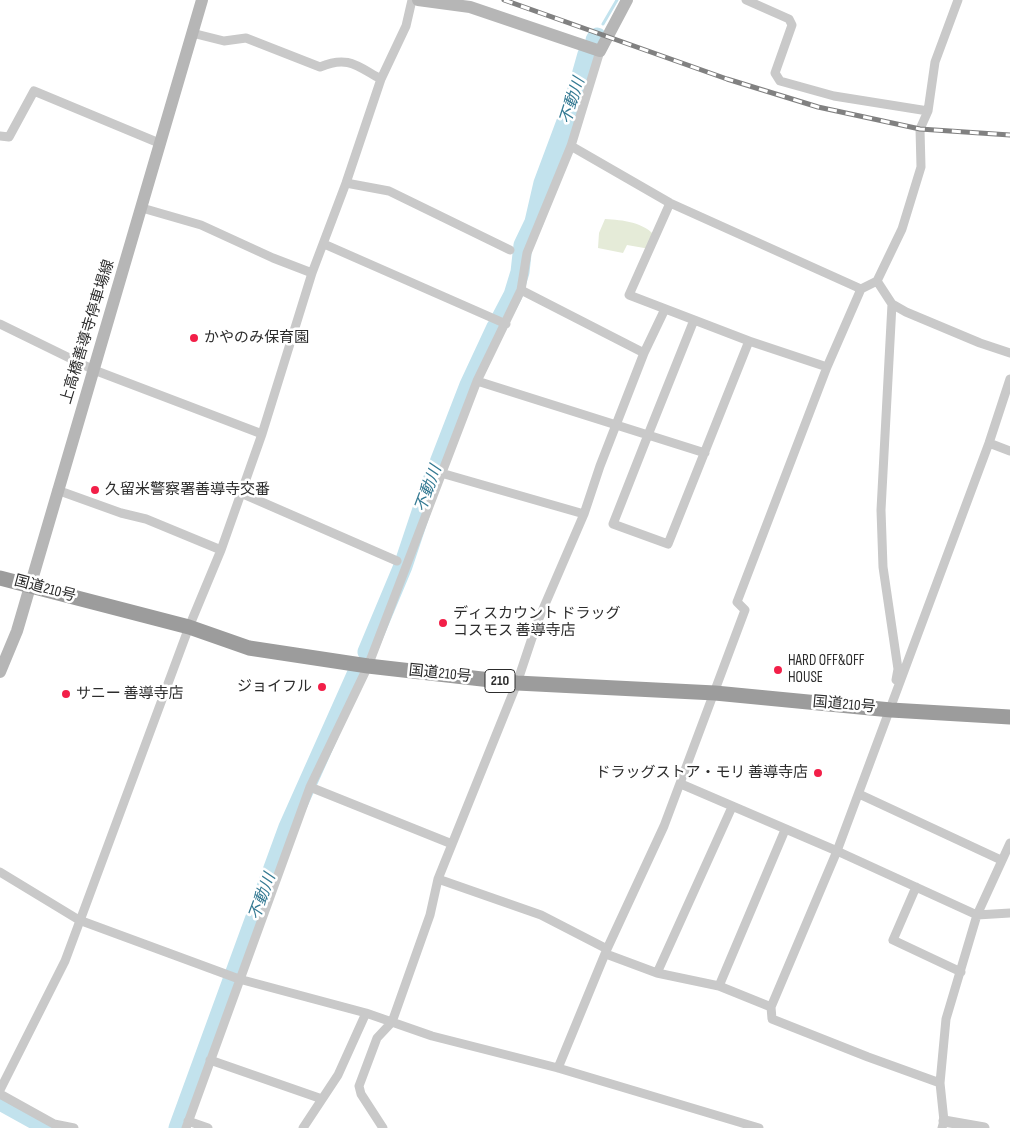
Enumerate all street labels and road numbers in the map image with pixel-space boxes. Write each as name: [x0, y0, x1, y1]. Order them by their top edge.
street label: 上高橋善導寺停車場線: [57, 258, 119, 406]
street label: 国道210号: [12, 572, 78, 606]
street label: 国道210号: [408, 662, 472, 686]
road number: 210: [485, 669, 515, 692]
street label: 国道210号: [812, 693, 876, 717]

